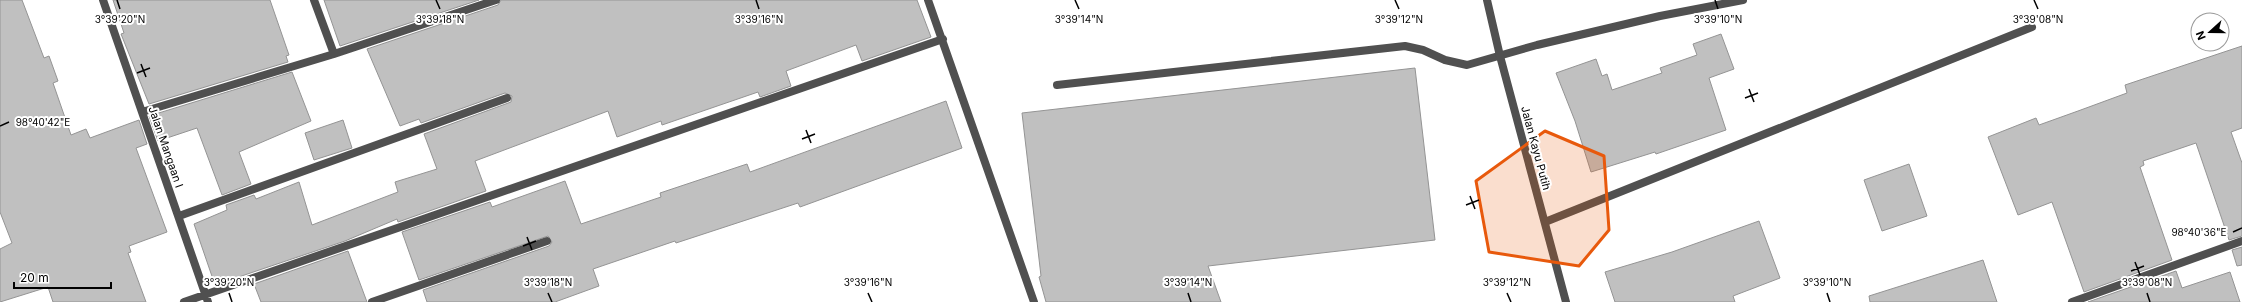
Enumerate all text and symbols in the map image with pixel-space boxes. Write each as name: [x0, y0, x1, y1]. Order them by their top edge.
north arrow: [2190, 12, 2230, 52]
text: 3°39'20"N: [95, 13, 145, 25]
text: 3°39'18"N: [416, 13, 464, 25]
text: 3°39'16"N: [735, 13, 783, 25]
text: 3°39'14"N: [1055, 13, 1103, 25]
text: 3°39'12"N: [1375, 13, 1423, 25]
text: 3°39'10"N: [1694, 13, 1742, 25]
text: 3°39'08"N: [2013, 13, 2063, 25]
text: N: [2193, 29, 2209, 42]
street label: Jalan Mangaan I: [146, 104, 186, 190]
street label: Jalan Kayu Putih: [1518, 104, 1554, 192]
text: 98°40'42"E: [16, 116, 70, 128]
text: 98°40'36"E: [2171, 226, 2227, 238]
scale bar: [14, 264, 111, 290]
text: 20 m: [20, 270, 49, 285]
text: 3°39'20"N: [204, 276, 254, 288]
text: 3°39'18"N: [524, 276, 572, 288]
text: 3°39'16"N: [844, 276, 892, 288]
text: 3°39'14"N: [1164, 276, 1212, 288]
text: 3°39'12"N: [1483, 276, 1531, 288]
text: 3°39'10"N: [1803, 276, 1851, 288]
text: 3°39'08"N: [2122, 276, 2172, 288]

